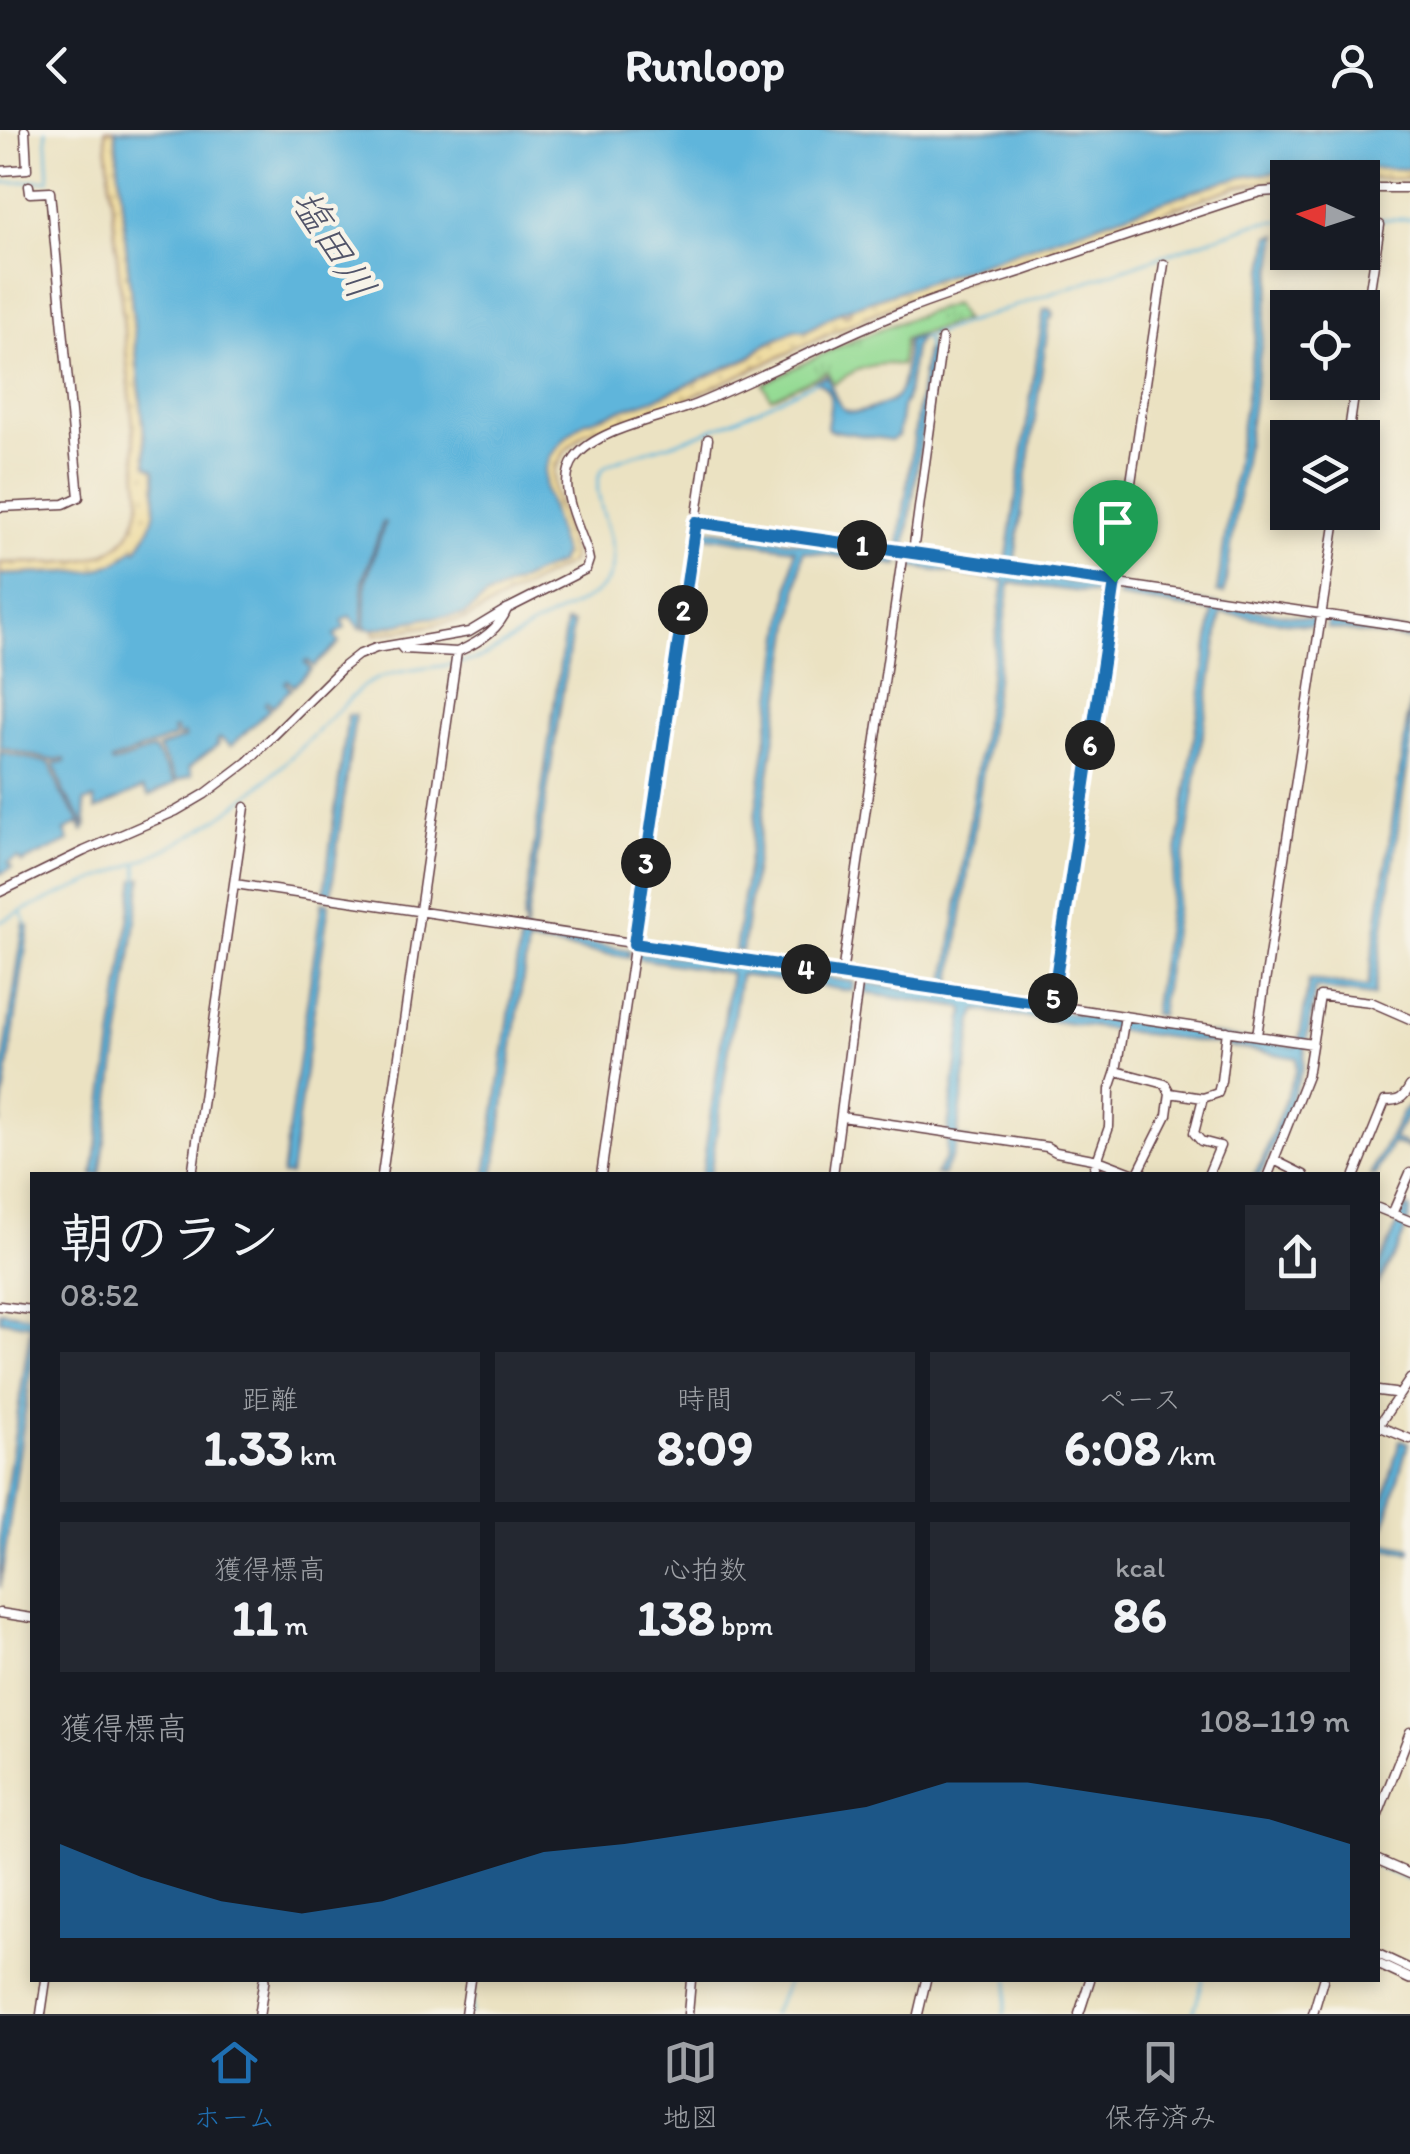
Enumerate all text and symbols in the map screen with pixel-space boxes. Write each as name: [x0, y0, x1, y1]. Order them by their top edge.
icon: back: [30, 38, 85, 93]
text: Runloop: [625, 38, 785, 92]
icon: person: [1325, 38, 1380, 93]
north arrow: [1270, 160, 1380, 270]
map controls: [1270, 160, 1380, 530]
water label: 塩田川: [282, 180, 386, 308]
button: locate: [1270, 290, 1380, 400]
button: layers: [1270, 420, 1380, 530]
pin: [1073, 480, 1158, 583]
icon: arrive: [1088, 495, 1143, 550]
pin: 1: [837, 520, 887, 570]
text: 1: [856, 528, 869, 562]
pin: 2: [658, 585, 708, 635]
text: 2: [676, 593, 690, 627]
pin: 6: [1065, 720, 1115, 770]
text: 6: [1083, 728, 1097, 762]
pin: 3: [621, 838, 671, 888]
text: 3: [638, 846, 654, 880]
pin: 4: [781, 944, 831, 994]
text: 4: [798, 952, 814, 986]
pin: 5: [1028, 973, 1078, 1023]
text: 5: [1046, 981, 1060, 1015]
text: 朝のラン: [60, 1205, 280, 1271]
button: share: [1245, 1205, 1350, 1310]
text: 08:52: [60, 1276, 139, 1314]
text: 距離: [242, 1382, 298, 1416]
text: 時間: [677, 1382, 733, 1416]
text: ペース: [1099, 1382, 1181, 1416]
text: 1.33: [203, 1417, 293, 1478]
text: 8:09: [657, 1417, 753, 1478]
text: 6:08: [1064, 1417, 1161, 1478]
text: km: [293, 1438, 337, 1472]
text: /km: [1161, 1438, 1216, 1472]
text: kcal: [1115, 1550, 1165, 1584]
text: 獲得標高: [214, 1552, 326, 1586]
text: 心拍数: [663, 1552, 747, 1586]
text: 86: [1113, 1584, 1167, 1645]
text: 11: [232, 1587, 278, 1648]
text: 138: [637, 1587, 715, 1648]
text: m: [278, 1608, 308, 1642]
text: bpm: [715, 1608, 773, 1642]
text: 108–119 m: [1200, 1702, 1350, 1740]
text: 獲得標高: [60, 1709, 188, 1747]
tab: ホーム: [193, 2035, 276, 2135]
tab: 地図: [662, 2035, 718, 2135]
tab: 保存済み: [1105, 2035, 1217, 2135]

